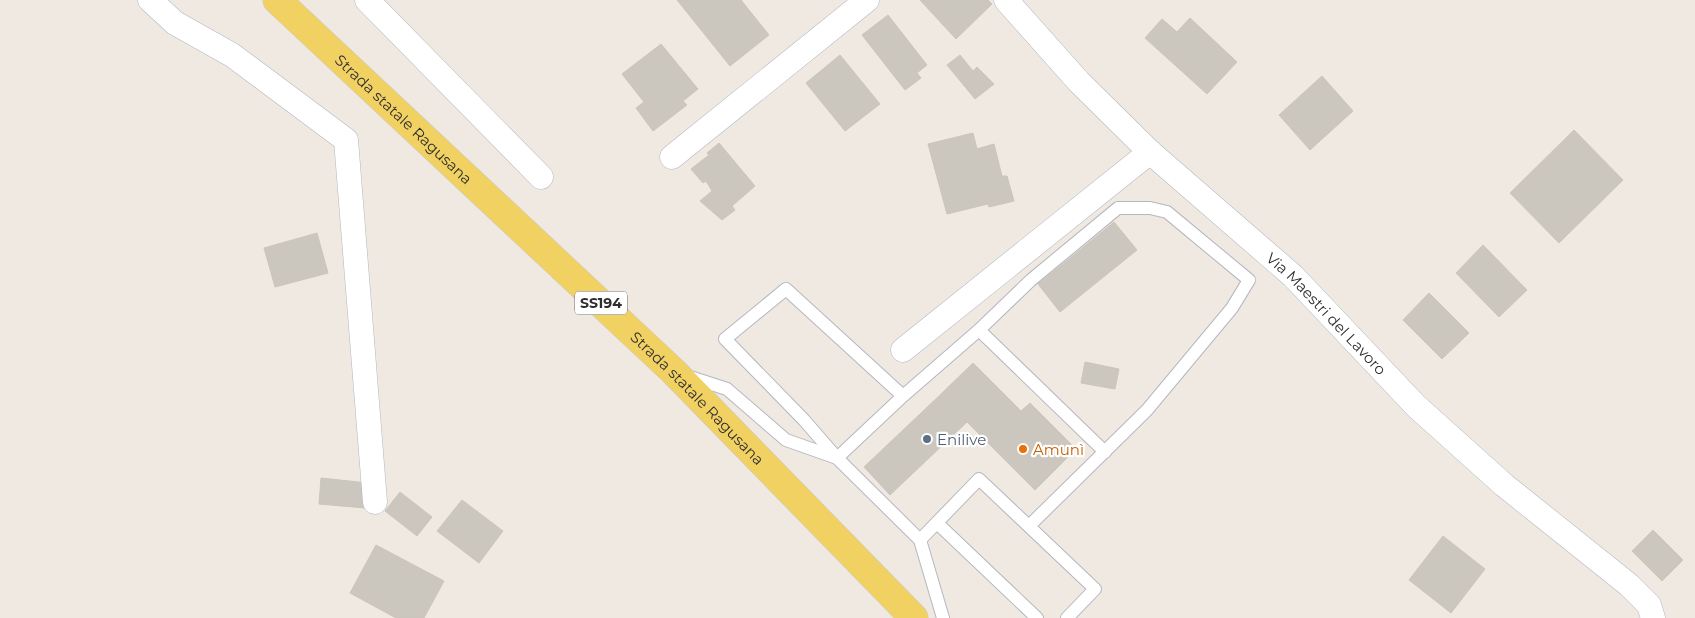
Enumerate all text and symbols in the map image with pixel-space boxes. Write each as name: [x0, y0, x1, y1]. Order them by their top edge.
street label: Strada statale Ragusana: [331, 50, 477, 188]
street label: Via Maestri del Lavoro: [1263, 248, 1391, 379]
road number: SS194: [575, 292, 627, 314]
street label: Strada statale Ragusana: [627, 327, 769, 469]
place label: Enilive: [937, 430, 986, 449]
marker: Enilive: [921, 433, 933, 445]
place label: Amunì: [1033, 440, 1084, 459]
marker: Amunì: [1017, 443, 1029, 455]

